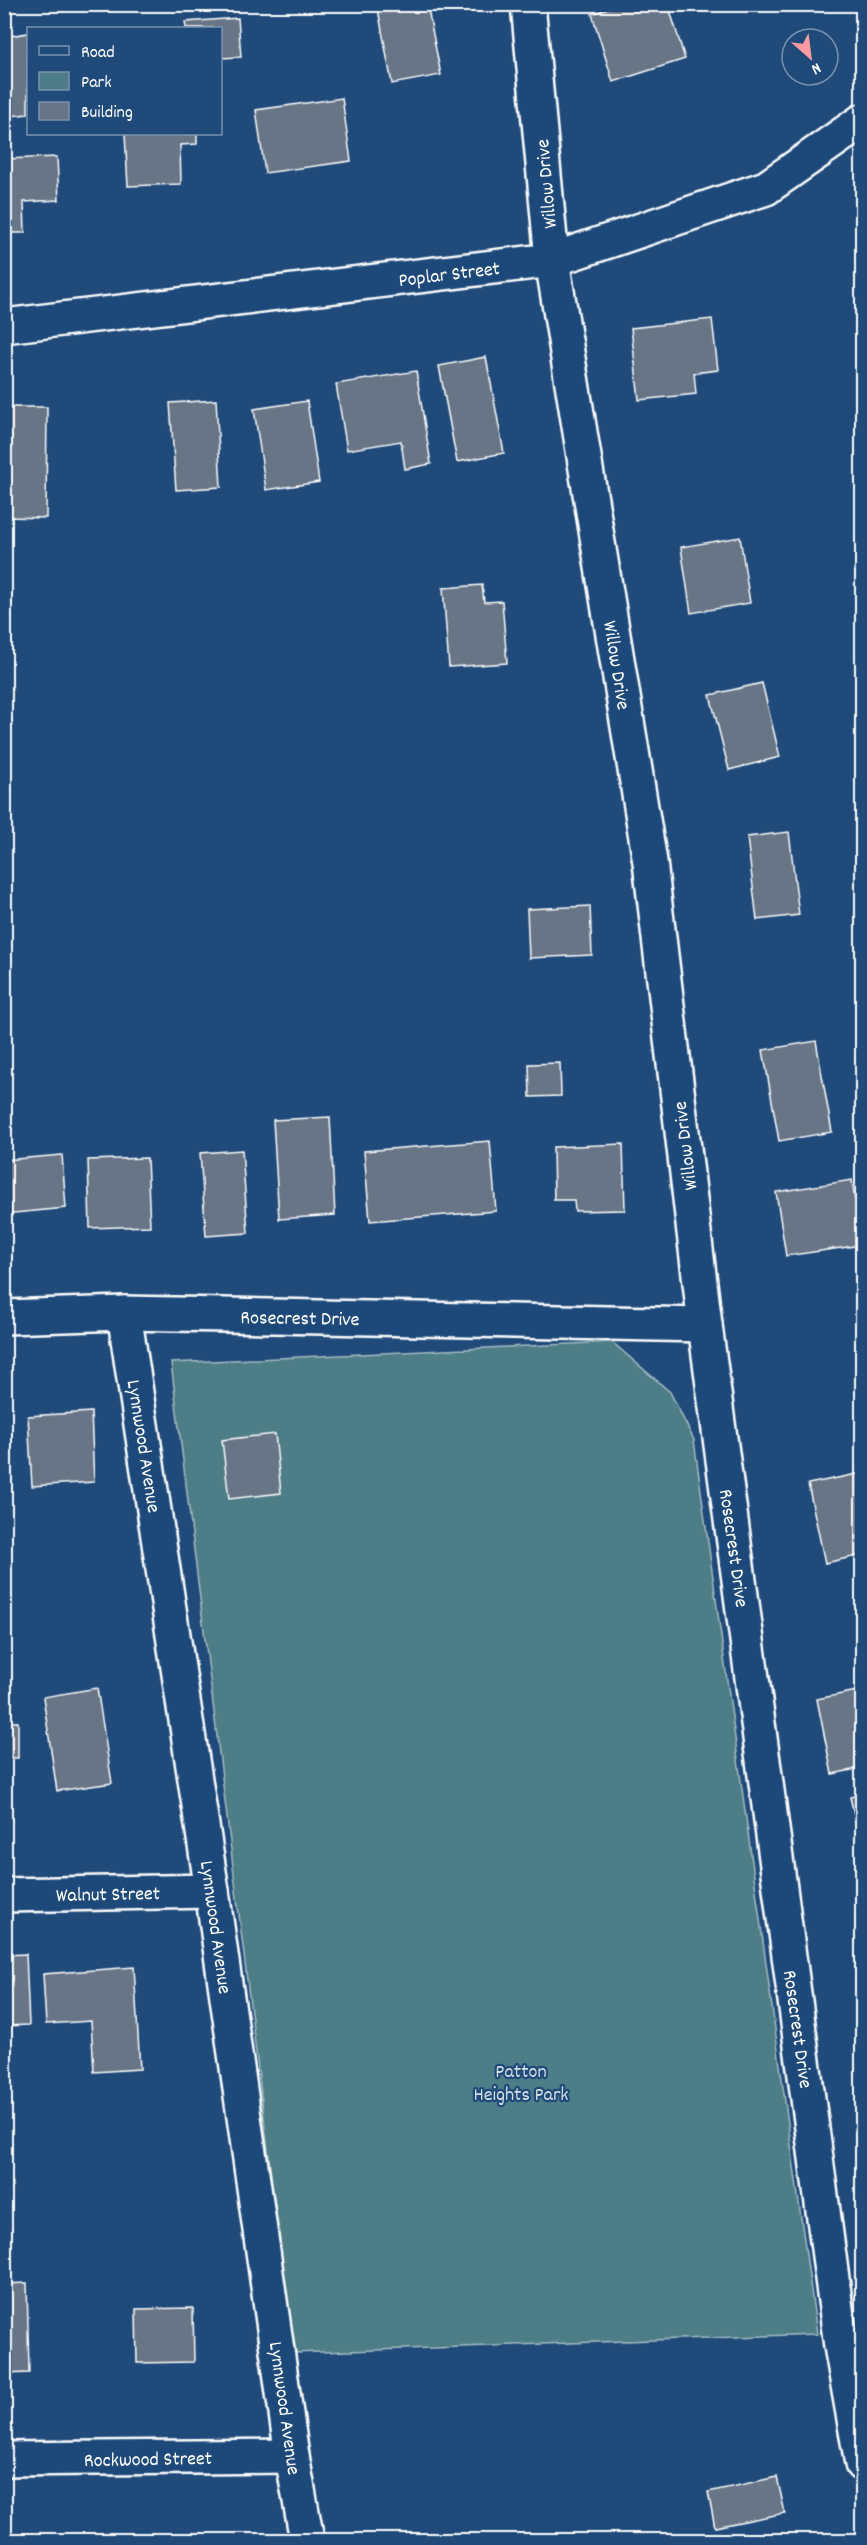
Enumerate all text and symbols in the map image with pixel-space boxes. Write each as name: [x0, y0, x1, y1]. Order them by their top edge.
legend: [27, 27, 222, 135]
north arrow: [780, 27, 840, 87]
text: Road: [81, 41, 115, 66]
text: N: [807, 56, 825, 80]
text: Park: [81, 71, 112, 96]
text: Building: [81, 101, 133, 126]
street label: Willow Drive: [530, 138, 566, 230]
street label: Poplar Street: [397, 256, 502, 296]
street label: Willow Drive: [594, 619, 636, 712]
street label: Willow Drive: [668, 1099, 706, 1192]
street label: Rosecrest Drive: [240, 1305, 360, 1335]
street label: Lynnwood Avenue: [118, 1378, 166, 1515]
street label: Rosecrest Drive: [710, 1488, 754, 1610]
street label: Lynnwood Avenue: [191, 1859, 237, 1996]
street label: Walnut Street: [56, 1881, 160, 1911]
street label: Rosecrest Drive: [774, 1969, 818, 2091]
park label: Patton Heights Park: [473, 2059, 569, 2110]
street label: Lynnwood Avenue: [260, 2340, 306, 2477]
street label: Rockwood Street: [84, 2446, 212, 2476]

